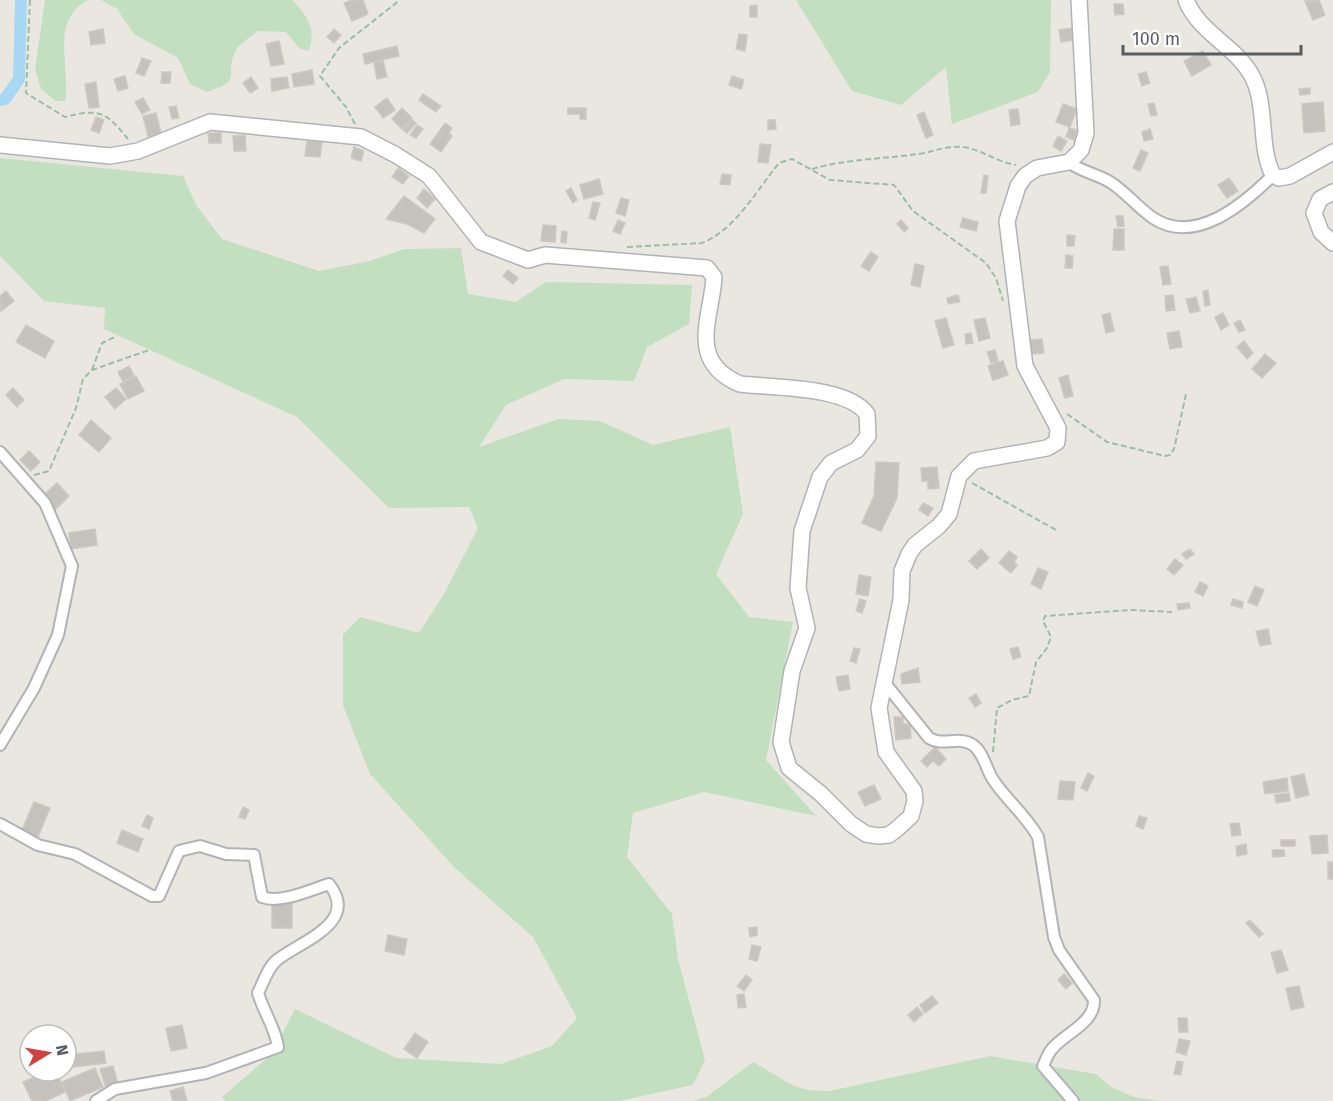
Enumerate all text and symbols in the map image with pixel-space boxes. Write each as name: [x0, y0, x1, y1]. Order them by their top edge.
scale bar: [1123, 18, 1302, 56]
text: 100 m: [1132, 28, 1180, 50]
north arrow: [18, 1023, 78, 1083]
text: N: [52, 1043, 73, 1057]

